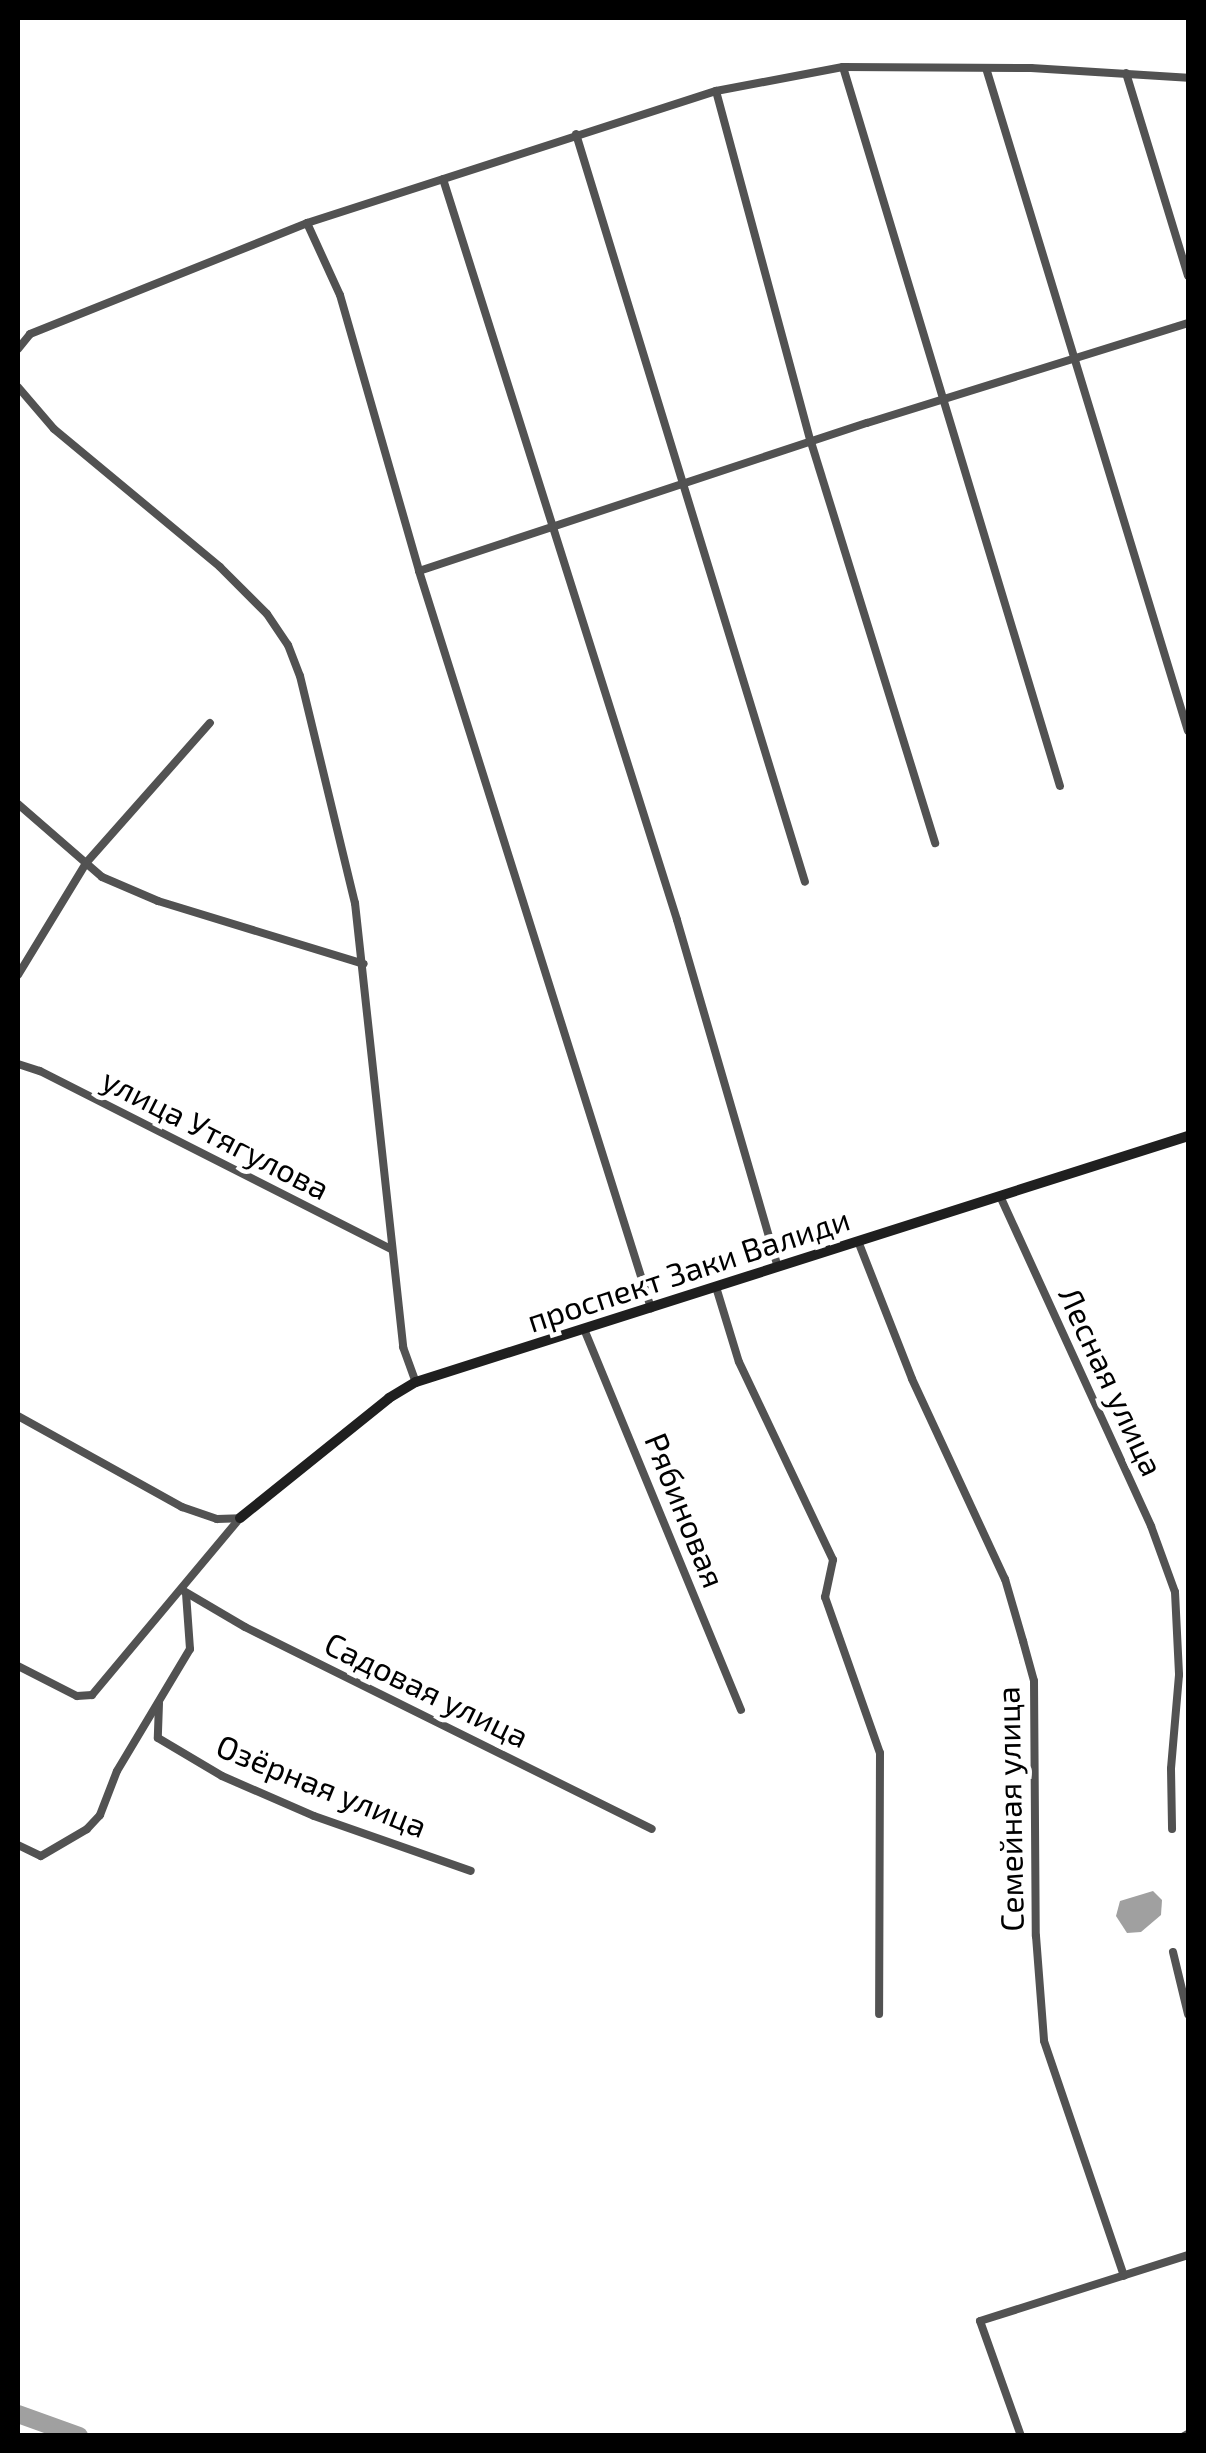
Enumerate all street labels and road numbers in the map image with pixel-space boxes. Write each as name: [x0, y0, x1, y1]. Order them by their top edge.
street label: улица Утягулова: [96, 1059, 336, 1207]
street label: проспект Заки Валиди: [522, 1199, 854, 1339]
street label: Лесная улица: [1051, 1280, 1173, 1482]
street label: Рябиновая: [638, 1427, 734, 1593]
street label: Садовая улица: [319, 1623, 535, 1755]
street label: Семейная улица: [988, 1686, 1030, 1932]
street label: Озёрная улица: [211, 1725, 433, 1845]

